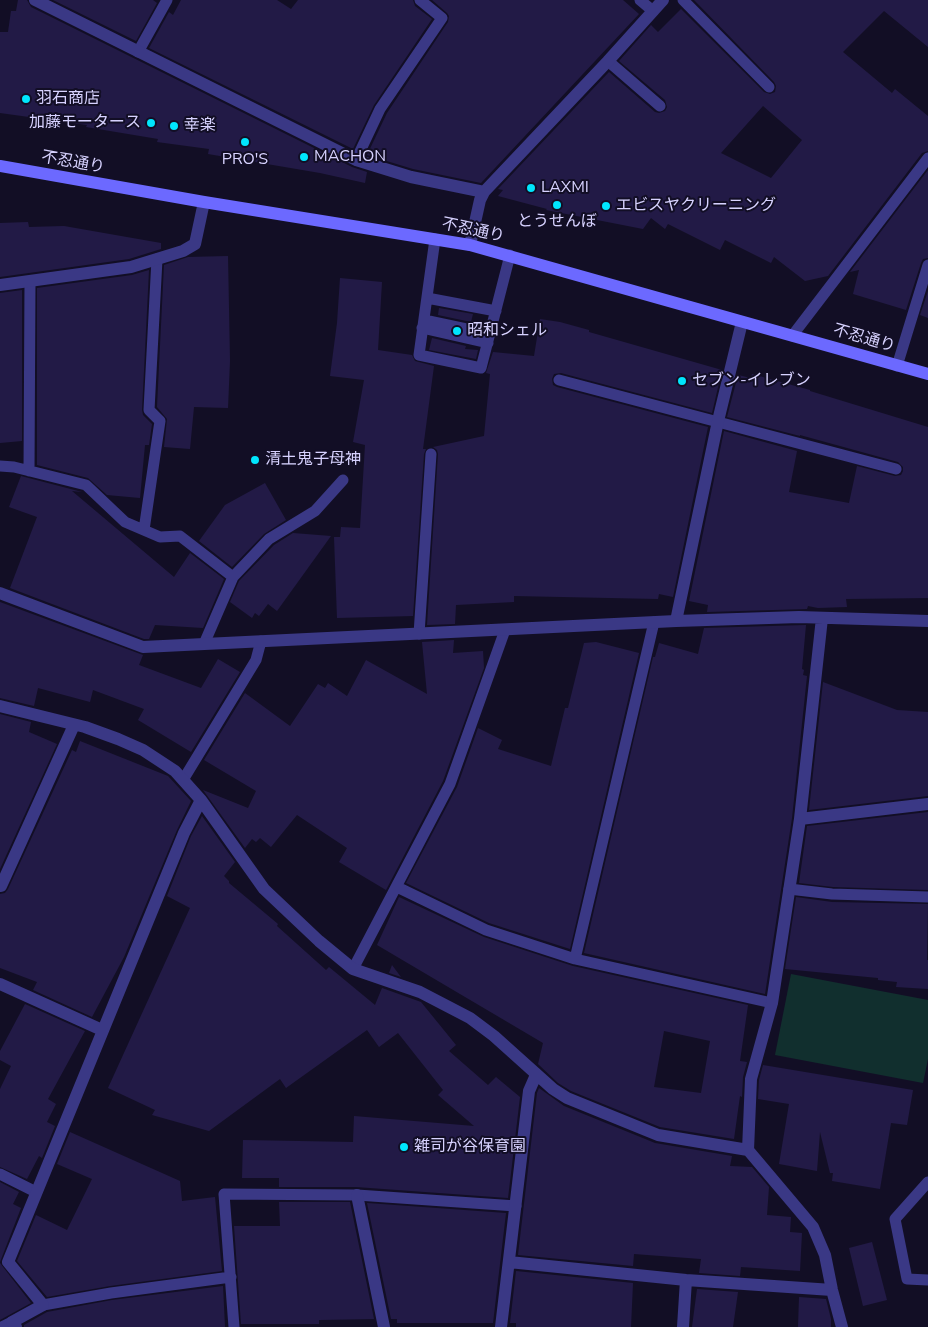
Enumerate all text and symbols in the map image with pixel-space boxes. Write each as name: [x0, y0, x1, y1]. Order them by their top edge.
place label: 羽石商店: [36, 89, 100, 109]
marker: 羽石商店: [20, 93, 32, 105]
place label: 加藤モータース: [29, 113, 141, 133]
place label: 幸楽: [184, 116, 216, 136]
marker: 加藤モータース: [145, 117, 157, 129]
marker: 幸楽: [168, 120, 180, 132]
marker: PRO'S: [239, 136, 251, 148]
place label: MACHON: [314, 147, 386, 167]
street label: 不忍通り: [40, 148, 106, 178]
place label: PRO'S: [222, 150, 268, 170]
marker: MACHON: [298, 151, 310, 163]
place label: LAXMI: [541, 178, 589, 198]
marker: LAXMI: [525, 182, 537, 194]
place label: エビスヤクリーニング: [616, 196, 776, 216]
marker: とうせんぼ: [551, 199, 563, 211]
marker: エビスヤクリーニング: [600, 200, 612, 212]
place label: とうせんぼ: [517, 212, 597, 232]
street label: 不忍通り: [440, 215, 506, 247]
place label: 昭和シェル: [467, 321, 547, 341]
street label: 不忍通り: [831, 321, 897, 357]
marker: 昭和シェル: [451, 325, 463, 337]
place label: セブン-イレブン: [692, 371, 811, 391]
marker: セブン-イレブン: [676, 375, 688, 387]
place label: 清土鬼子母神: [265, 450, 361, 470]
marker: 清土鬼子母神: [249, 454, 261, 466]
place label: 雑司が谷保育園: [414, 1137, 526, 1157]
marker: 雑司が谷保育園: [398, 1141, 410, 1153]

